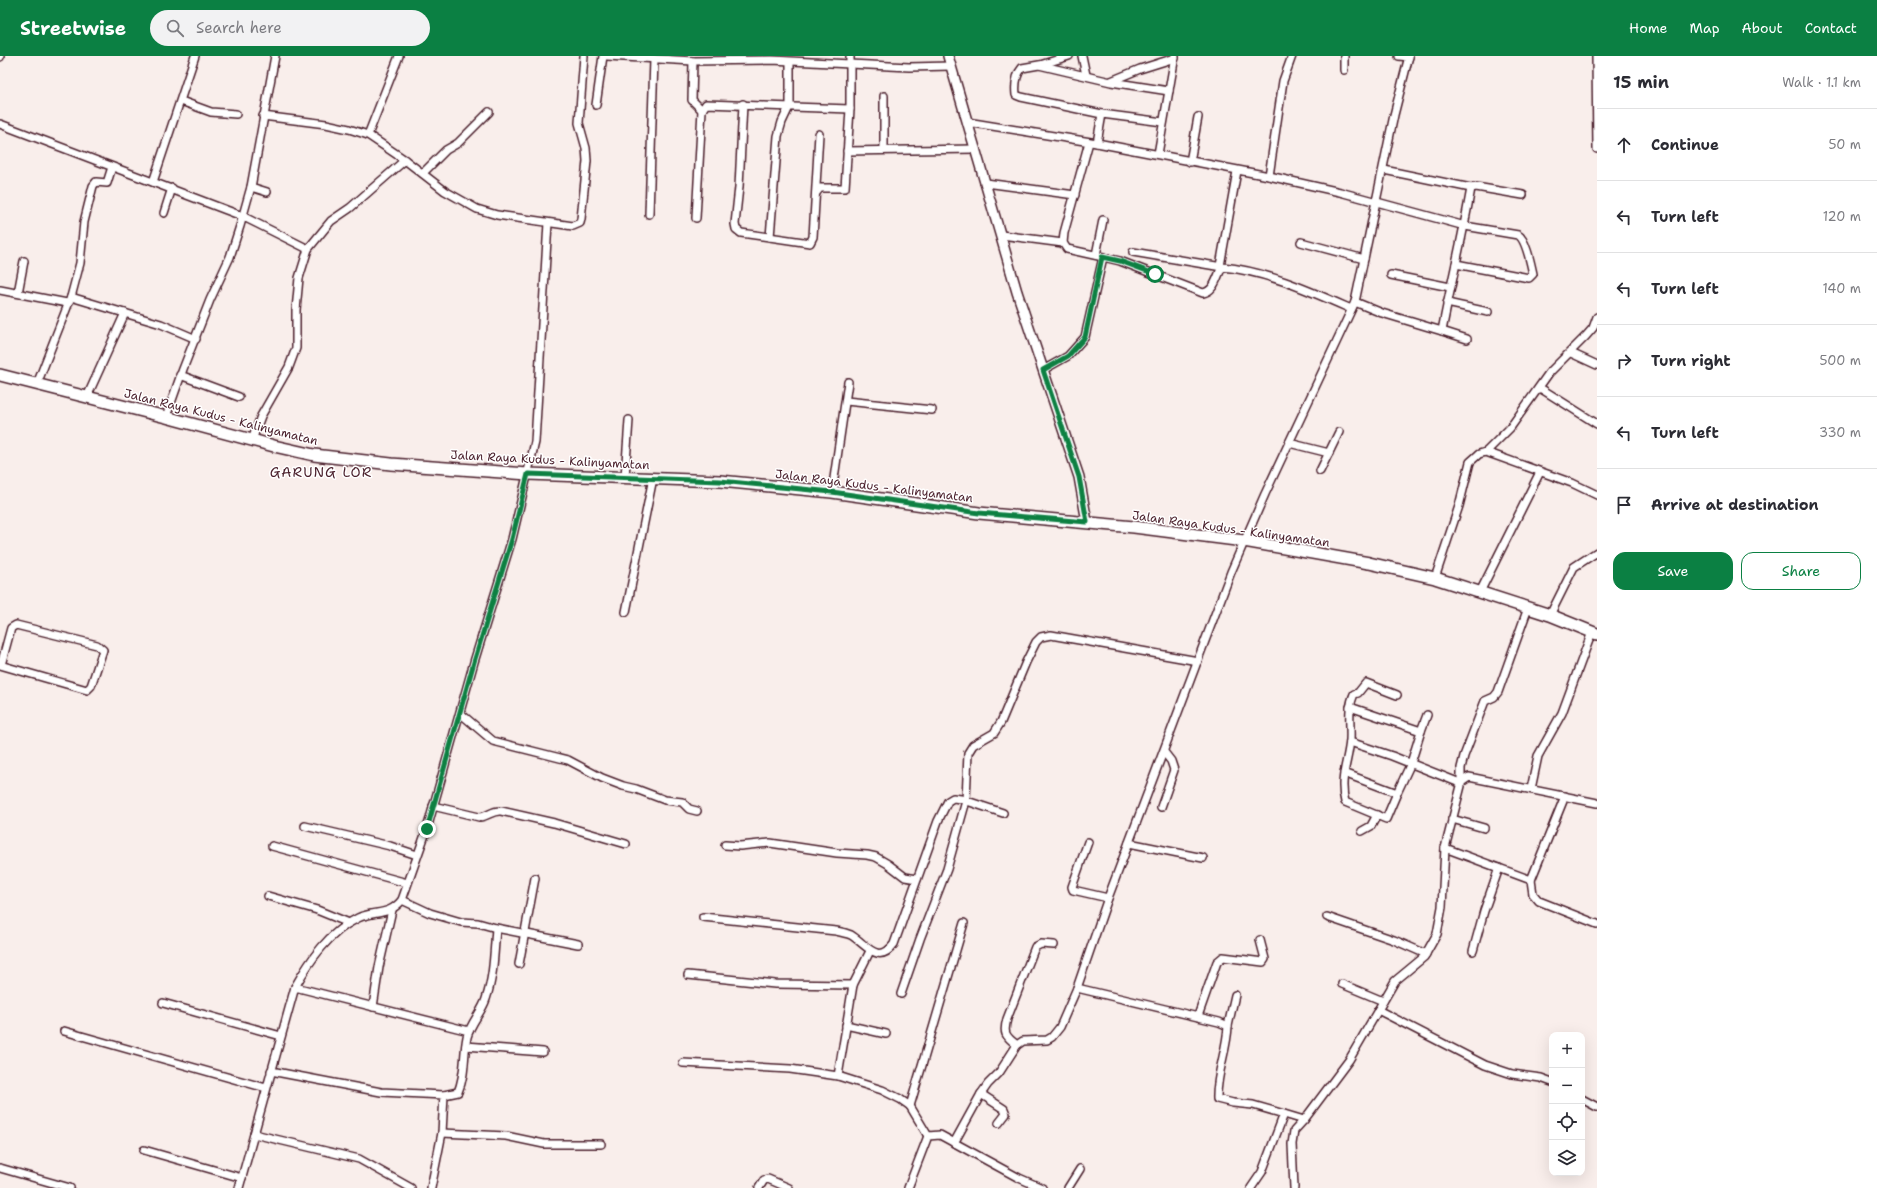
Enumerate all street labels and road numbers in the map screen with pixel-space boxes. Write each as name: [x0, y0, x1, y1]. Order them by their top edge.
street label: Jalan Raya Kudus - Kalinyamatan: [122, 385, 320, 449]
street label: Jalan Raya Kudus - Kalinyamatan: [450, 447, 650, 473]
street label: Jalan Raya Kudus - Kalinyamatan: [774, 466, 974, 506]
street label: Jalan Raya Kudus - Kalinyamatan: [1131, 507, 1331, 551]

